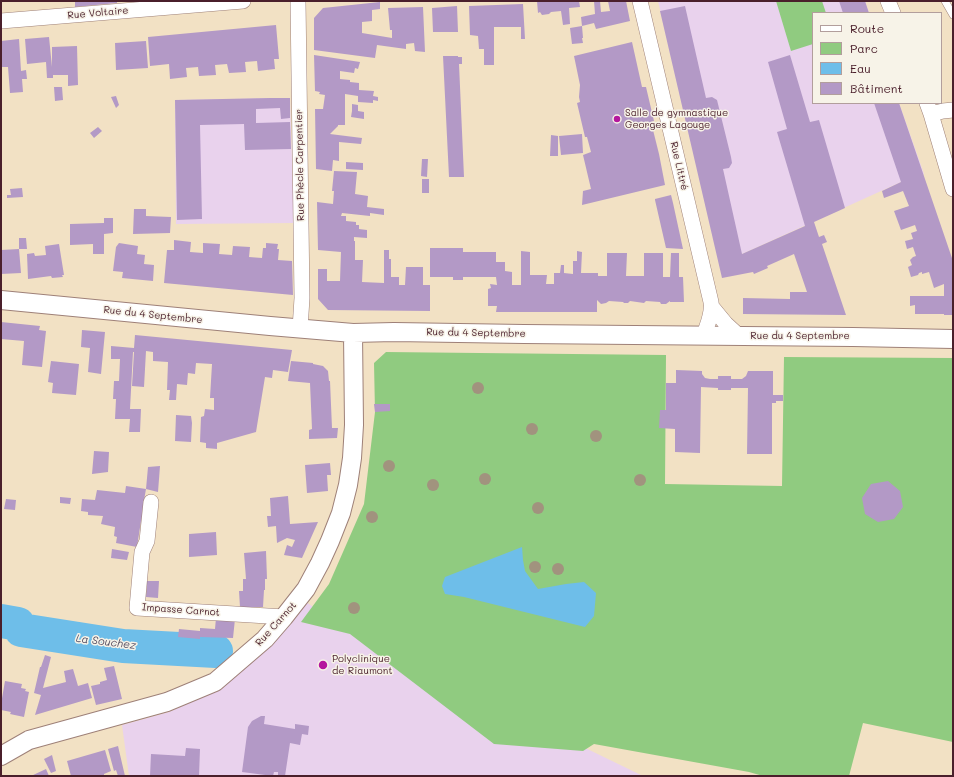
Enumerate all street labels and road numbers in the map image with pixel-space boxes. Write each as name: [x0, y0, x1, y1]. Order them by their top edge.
street label: Rue Voltaire: [67, 4, 129, 22]
street label: Rue Phècle Carpentier: [293, 109, 307, 221]
street label: Rue Littré: [668, 140, 690, 192]
street label: Rue du 4 Septembre: [103, 304, 203, 326]
street label: Rue du 4 Septembre: [426, 326, 526, 340]
street label: Rue du 4 Septembre: [750, 330, 850, 342]
street label: Rue Carnot: [253, 599, 299, 649]
street label: Impasse Carnot: [142, 601, 220, 619]

